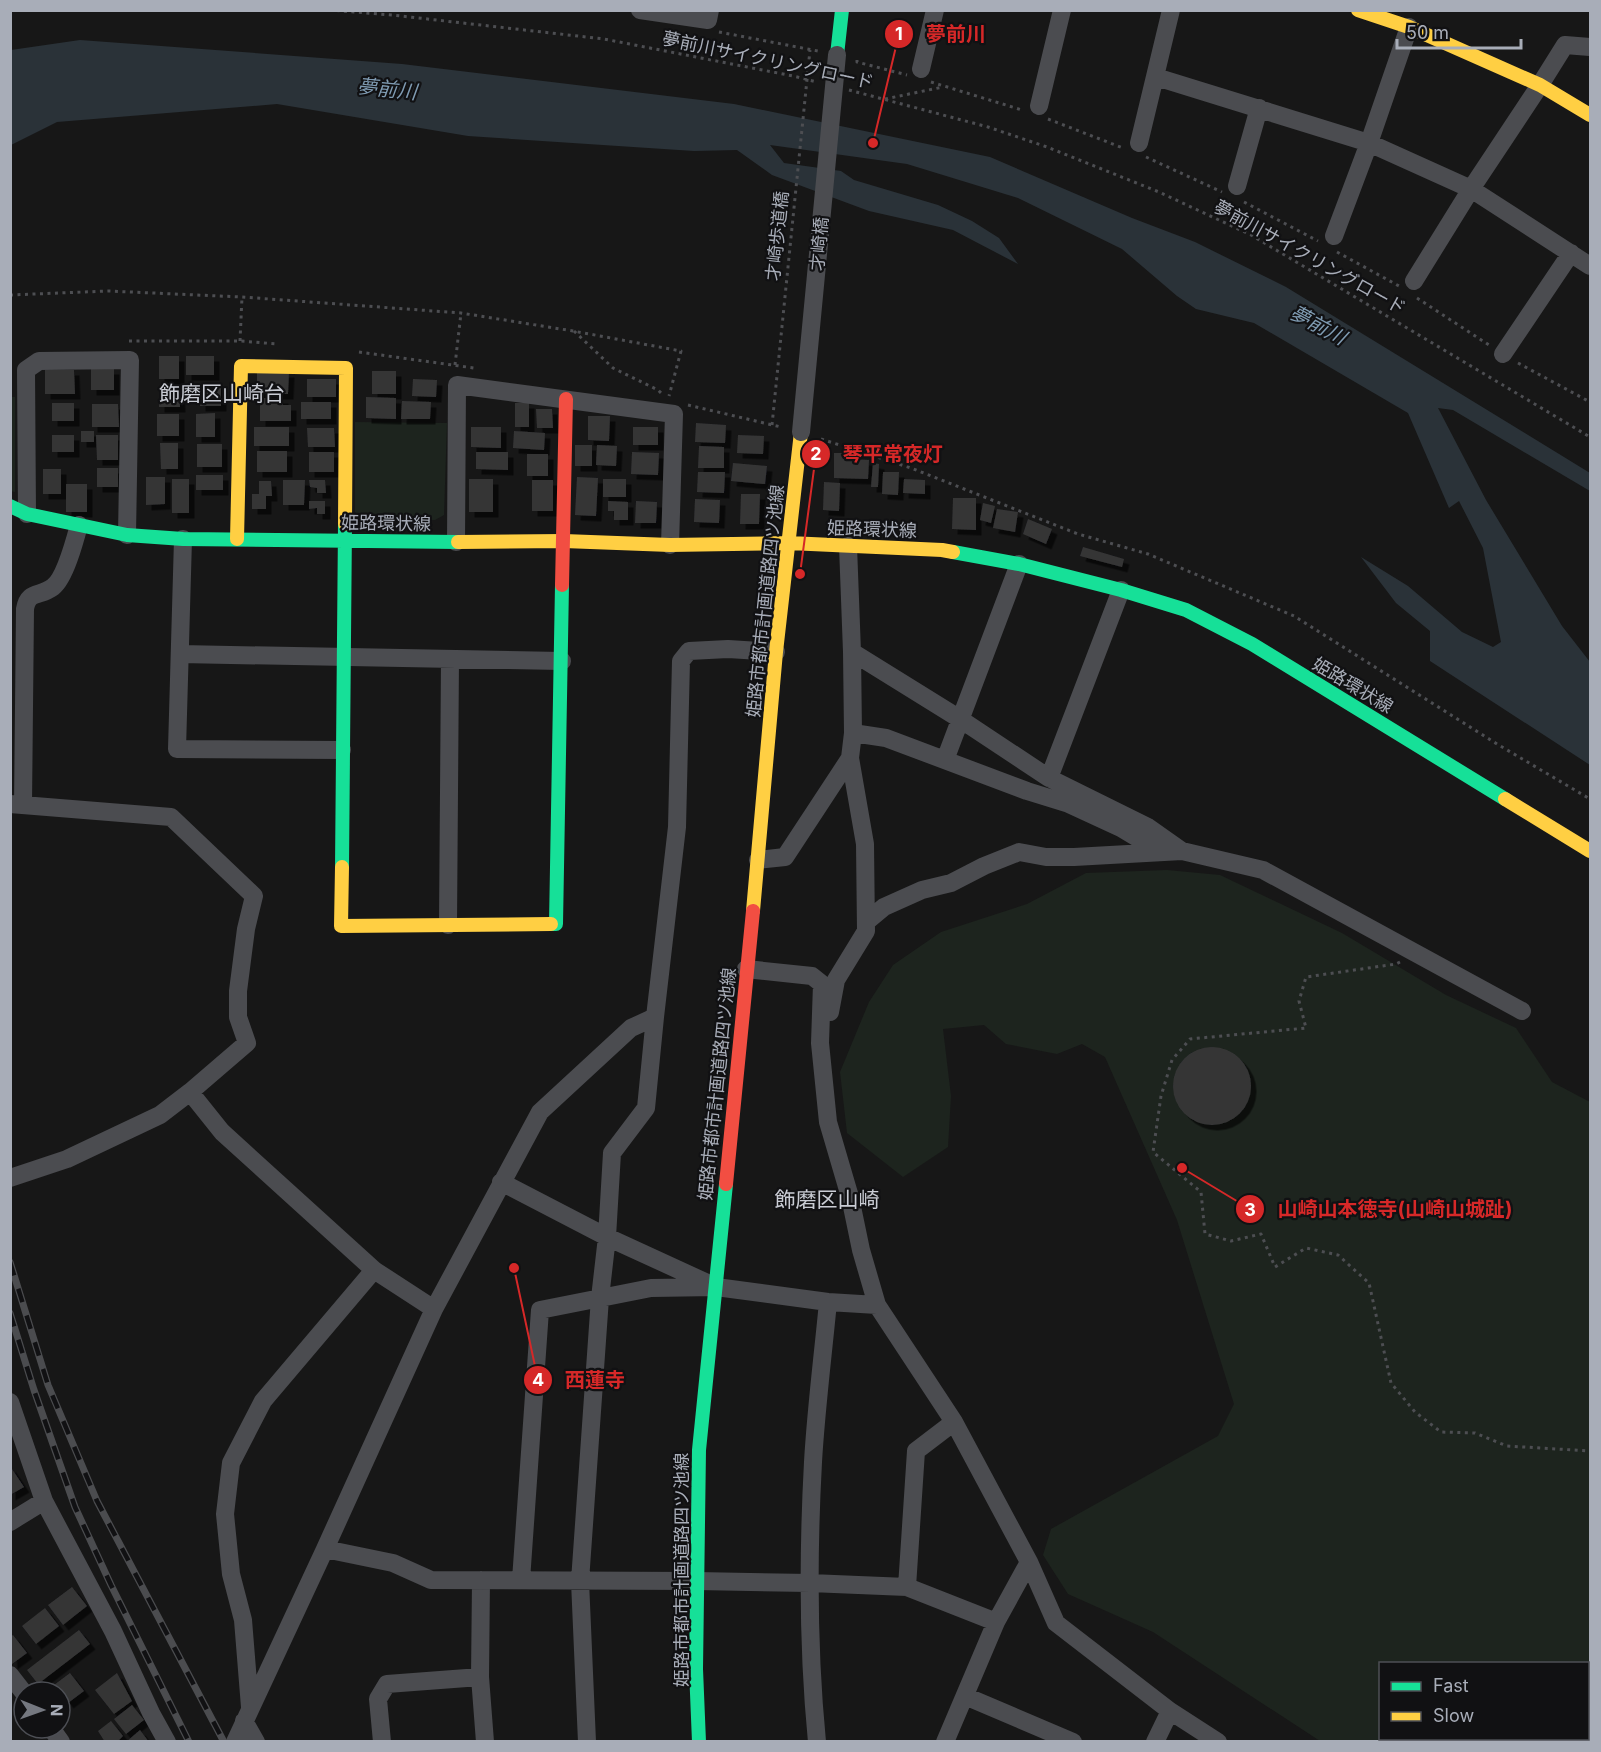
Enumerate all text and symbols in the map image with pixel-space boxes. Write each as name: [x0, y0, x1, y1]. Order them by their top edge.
scale bar: [1397, 12, 1522, 50]
callout: 夢前川: [884, 15, 998, 53]
text: 夢前川: [926, 22, 986, 46]
text: 50 m: [1406, 22, 1449, 43]
text: 1: [895, 23, 903, 44]
street label: 夢前川サイクリングロード: [660, 27, 876, 93]
water label: 夢前川: [356, 74, 420, 104]
street label: 才崎歩道橋: [762, 190, 792, 282]
street label: 夢前川サイクリングロード: [1211, 196, 1409, 318]
street label: 才崎橋: [806, 216, 832, 272]
water label: 夢前川: [1286, 300, 1352, 351]
district label: 飾磨区山崎台: [159, 381, 285, 406]
callout: 琴平常夜灯: [801, 435, 955, 473]
text: 琴平常夜灯: [843, 442, 943, 466]
text: 2: [810, 443, 822, 464]
street label: 姫路市都市計画道路四ツ池線: [742, 484, 788, 718]
street label: 姫路環状線: [341, 512, 431, 534]
street label: 姫路環状線: [827, 517, 917, 541]
street label: 姫路環状線: [1309, 653, 1397, 717]
street label: 姫路市都市計画道路四ツ池線: [694, 967, 740, 1201]
district label: 飾磨区山崎: [775, 1187, 880, 1212]
callout: 山崎山本徳寺(山崎山城趾): [1235, 1190, 1525, 1228]
text: 山崎山本徳寺(山崎山城趾): [1277, 1197, 1513, 1221]
text: 3: [1244, 1199, 1256, 1220]
callout: 西蓮寺: [523, 1361, 637, 1399]
text: 西蓮寺: [565, 1368, 625, 1392]
text: 4: [532, 1369, 544, 1390]
street label: 姫路市都市計画道路四ツ池線: [671, 1453, 692, 1687]
legend: [1379, 1662, 1589, 1740]
text: Fast: [1433, 1675, 1469, 1696]
north arrow: [12, 1680, 72, 1740]
text: N: [47, 1704, 67, 1717]
text: Slow: [1433, 1705, 1474, 1726]

